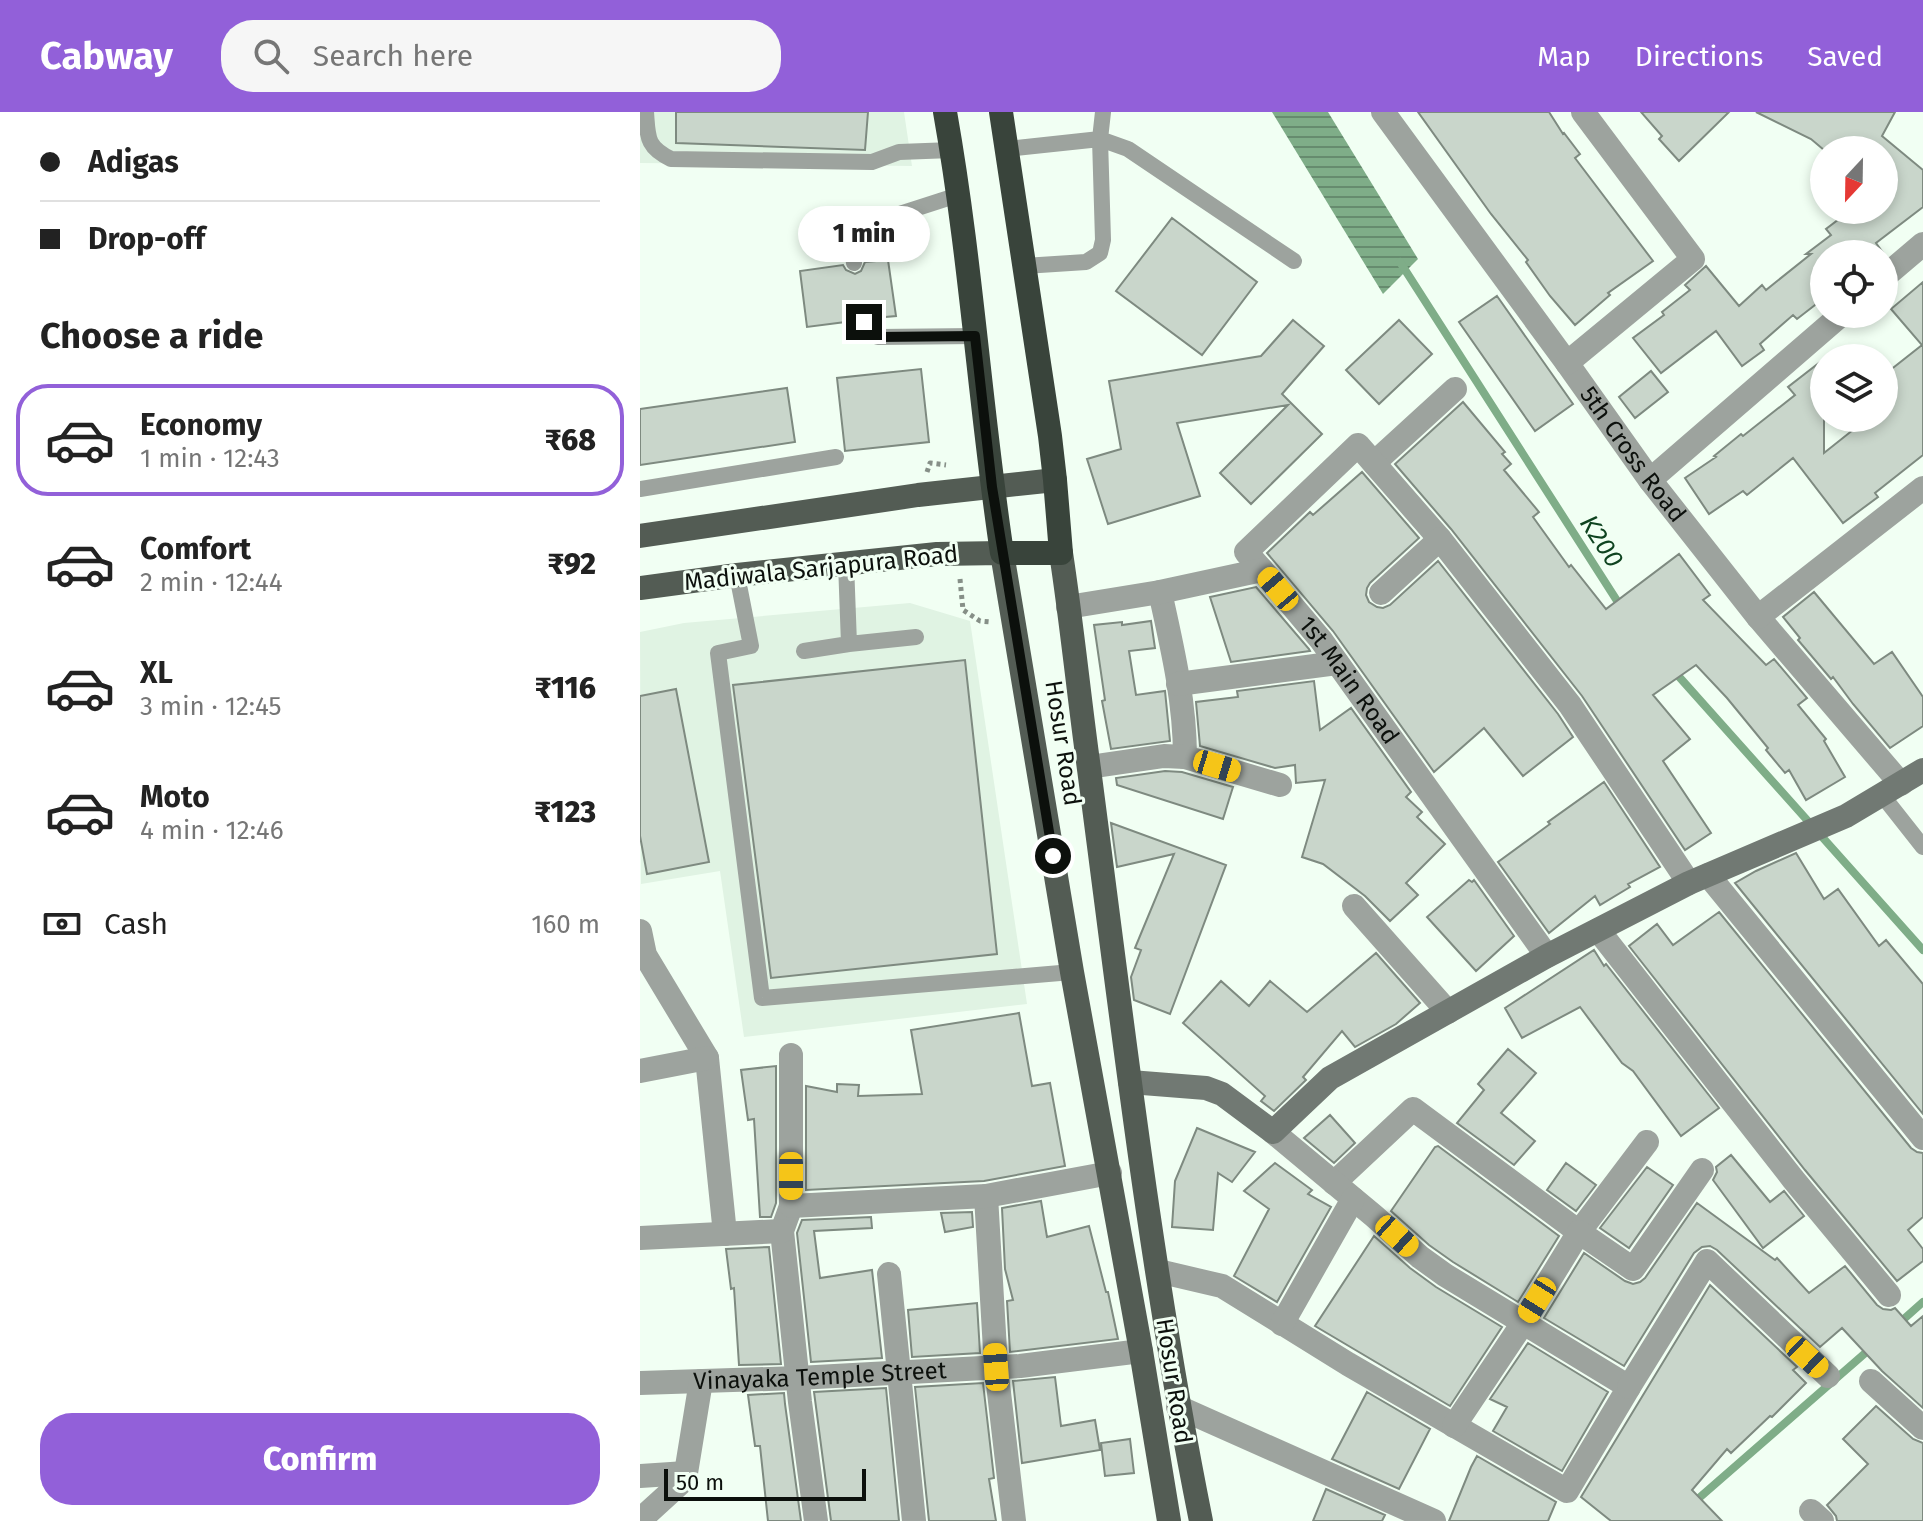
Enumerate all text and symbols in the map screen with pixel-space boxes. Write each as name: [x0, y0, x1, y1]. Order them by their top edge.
search box: [221, 20, 781, 92]
text: Cabway: [40, 33, 173, 79]
icon: search: [249, 34, 293, 78]
text: Search here: [313, 38, 473, 74]
text: Map: [1537, 40, 1591, 73]
text: Directions: [1635, 40, 1763, 73]
text: Saved: [1807, 40, 1883, 73]
north arrow: [1810, 136, 1898, 224]
map controls: [1810, 136, 1898, 432]
text: Adigas: [88, 144, 179, 180]
callout: 1 min: [798, 206, 930, 262]
text: 1 min: [833, 218, 895, 249]
text: Drop-off: [88, 221, 205, 257]
button: locate: [1810, 240, 1898, 328]
route end: [846, 304, 882, 340]
text: Choose a ride: [40, 314, 263, 358]
button: layers: [1810, 344, 1898, 432]
street label: 5th Cross Road: [1574, 381, 1692, 528]
icon: car: [44, 404, 116, 476]
text: Economy: [140, 407, 262, 443]
text: ₹68: [545, 422, 596, 458]
text: 1 min · 12:43: [140, 443, 280, 474]
water label: K200: [1573, 509, 1630, 573]
icon: car: [44, 528, 116, 600]
text: Comfort: [140, 531, 251, 567]
street label: Madiwala Sarjapura Road: [683, 540, 959, 596]
text: ₹92: [547, 546, 596, 582]
car: [1253, 563, 1303, 615]
text: 2 min · 12:44: [140, 567, 283, 598]
street label: 1st Main Road: [1293, 611, 1405, 749]
icon: car: [44, 652, 116, 724]
text: XL: [140, 655, 173, 691]
text: ₹116: [535, 670, 596, 706]
street label: Hosur Road: [1039, 678, 1087, 808]
text: 3 min · 12:45: [140, 691, 282, 722]
car: [1191, 748, 1243, 784]
icon: car: [44, 776, 116, 848]
text: Moto: [140, 779, 210, 815]
text: ₹123: [534, 794, 596, 830]
text: 4 min · 12:46: [140, 815, 284, 846]
route start: [1035, 838, 1071, 874]
icon: cash: [40, 902, 84, 946]
text: Cash: [104, 906, 168, 942]
text: 160 m: [531, 909, 600, 940]
car: [779, 1152, 803, 1200]
car: [1371, 1211, 1423, 1261]
car: [1514, 1273, 1560, 1327]
street label: Hosur Road: [1150, 1316, 1198, 1446]
car: [1781, 1332, 1833, 1382]
car: [982, 1342, 1010, 1392]
street label: Vinayaka Temple Street: [693, 1356, 947, 1395]
button: Confirm: [40, 1413, 600, 1505]
scale bar: [664, 1465, 866, 1501]
text: 50 m: [676, 1469, 724, 1496]

